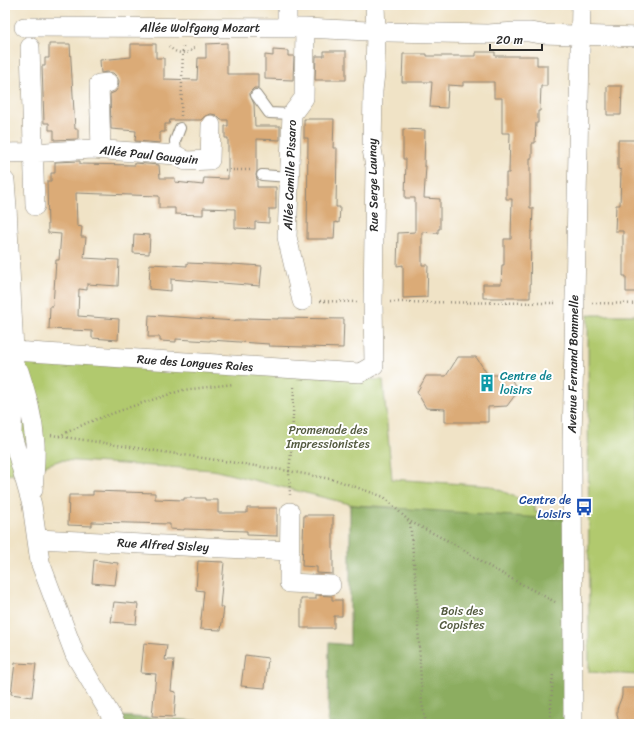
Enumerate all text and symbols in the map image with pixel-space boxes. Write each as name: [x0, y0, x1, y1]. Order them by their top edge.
street label: Allée Wolfgang Mozart: [139, 17, 260, 39]
scale bar: [490, 26, 542, 52]
text: 20 m: [496, 29, 523, 51]
street label: Allée Camille Pissaro: [277, 119, 303, 232]
street label: Rue Serge Launay: [361, 137, 385, 232]
street label: Allée Paul Gauguin: [98, 139, 200, 171]
street label: Avenue Fernand Bommelle: [561, 295, 585, 434]
street label: Rue des Longues Raies: [136, 348, 254, 378]
place label: Centre de loisirs: [500, 365, 552, 401]
building icon: Centre de loisirs: [477, 373, 497, 393]
park label: Promenade des Impressionistes: [285, 419, 370, 455]
place label: Centre de Loisirs: [519, 489, 571, 525]
bus stop icon: Centre de Loisirs: [574, 497, 594, 517]
street label: Rue Alfred Sisley: [117, 532, 210, 558]
park label: Bois des Copistes: [440, 600, 485, 636]

